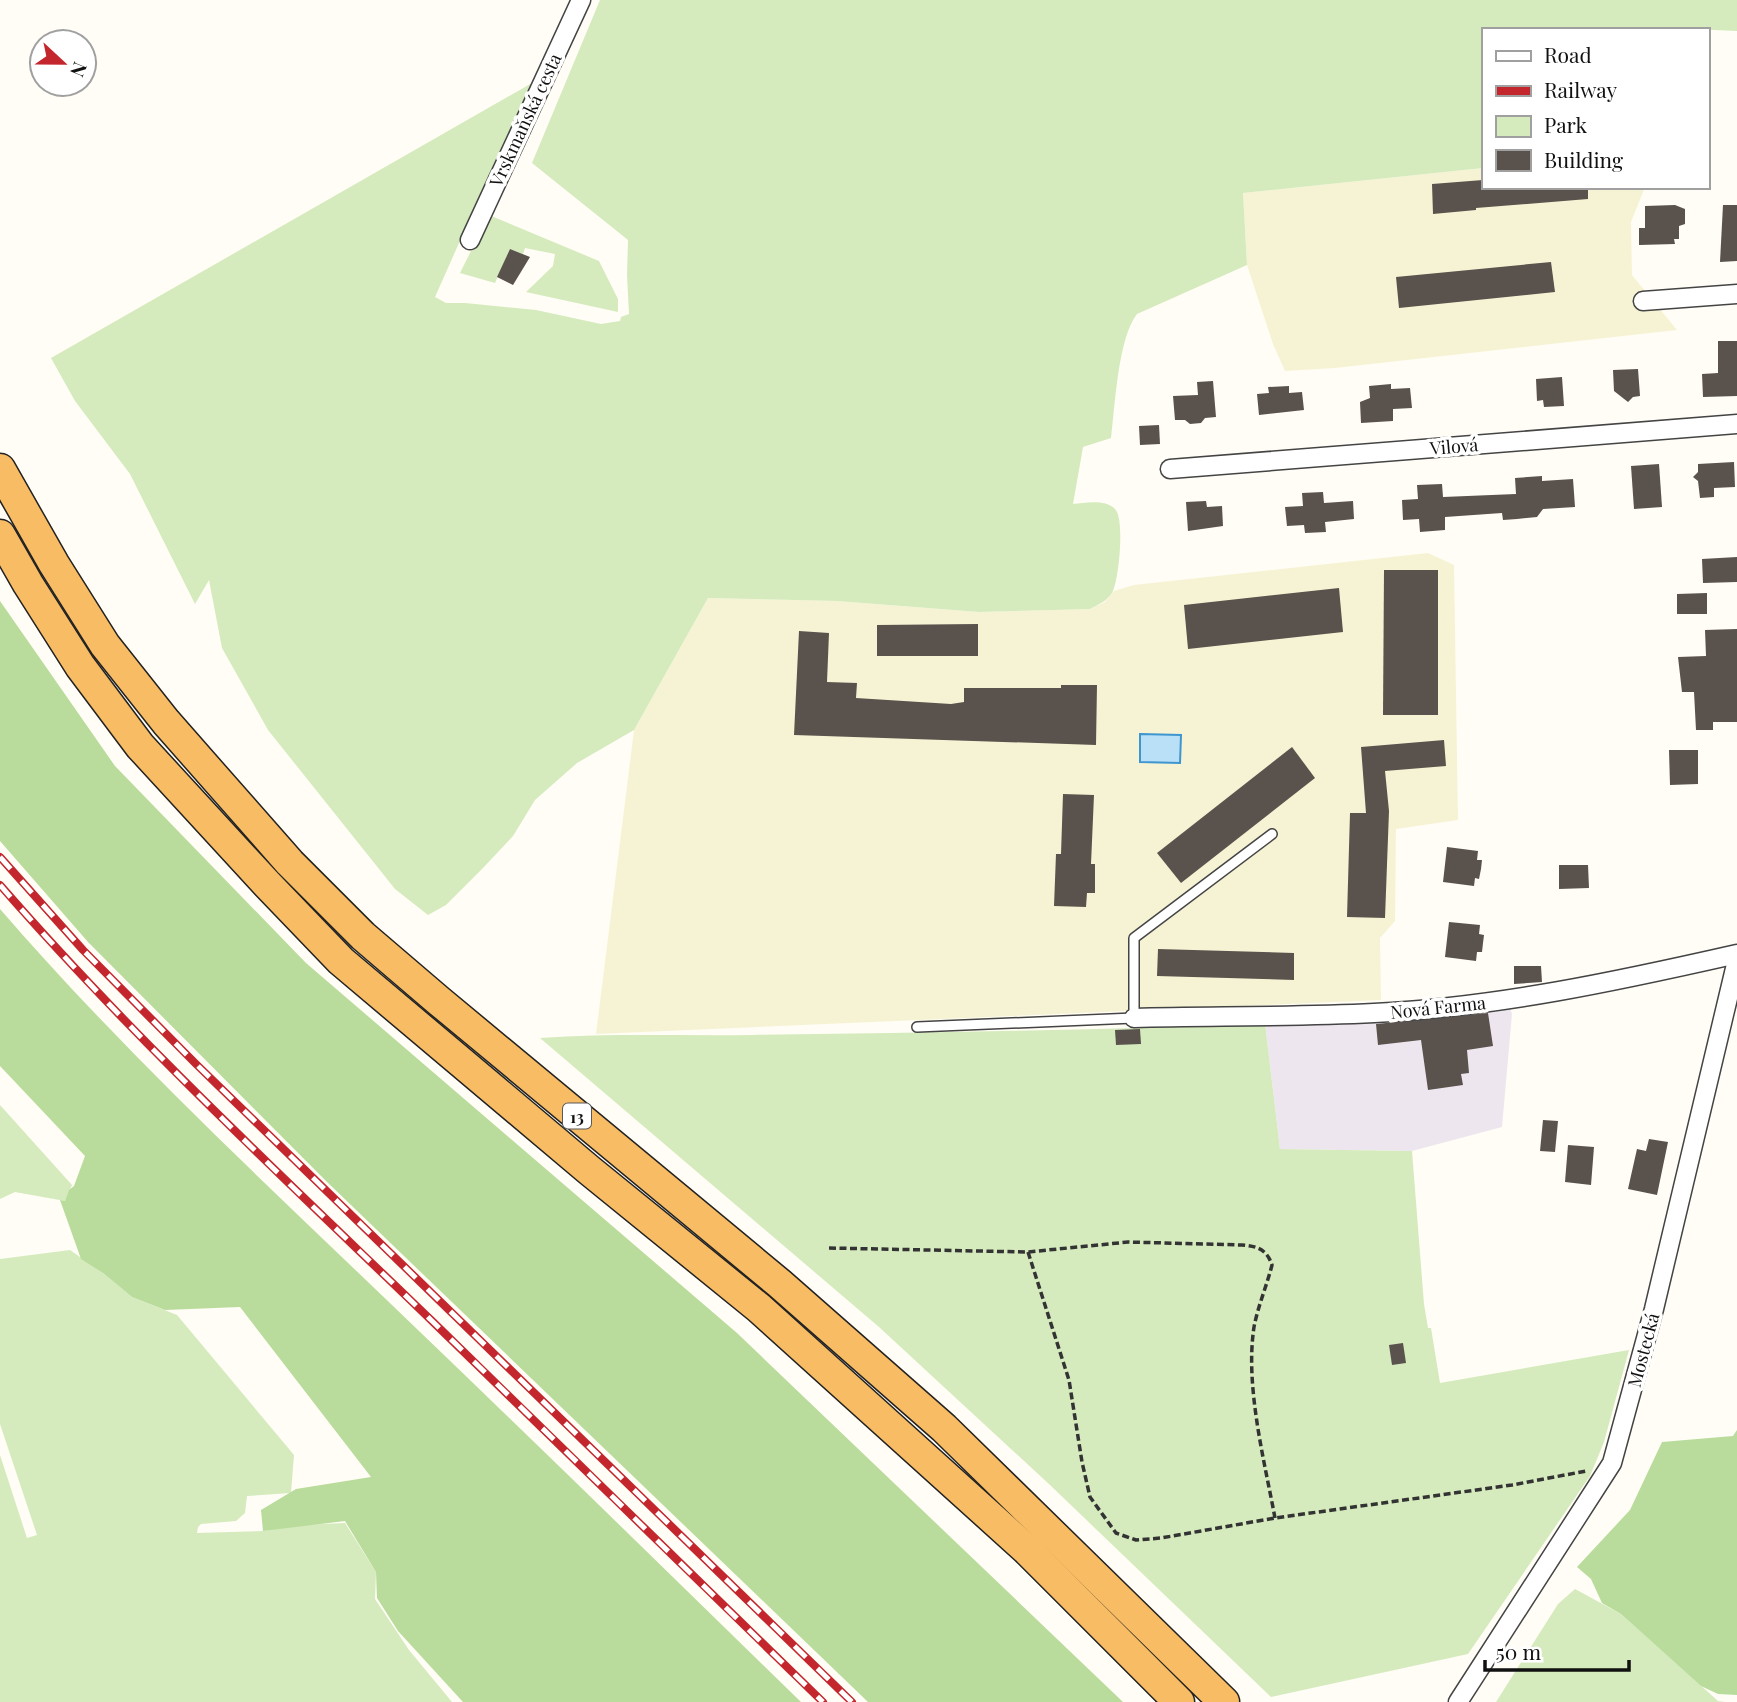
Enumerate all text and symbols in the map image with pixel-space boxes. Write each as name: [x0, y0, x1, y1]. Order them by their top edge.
north arrow: [28, 28, 98, 98]
legend: [1482, 28, 1709, 189]
text: Road: [1544, 40, 1592, 68]
street label: Vrskmaňská cesta: [483, 49, 566, 192]
text: N: [65, 59, 94, 81]
text: Railway: [1544, 75, 1618, 103]
text: Park: [1544, 110, 1588, 138]
text: Building: [1544, 145, 1623, 173]
street label: Vilová: [1428, 432, 1479, 460]
street label: Nová Farma: [1389, 990, 1487, 1024]
road number: 13: [563, 1104, 591, 1128]
street label: Mostecká: [1622, 1310, 1664, 1390]
scale bar: [1485, 1628, 1628, 1672]
text: 50 m: [1496, 1637, 1542, 1665]

